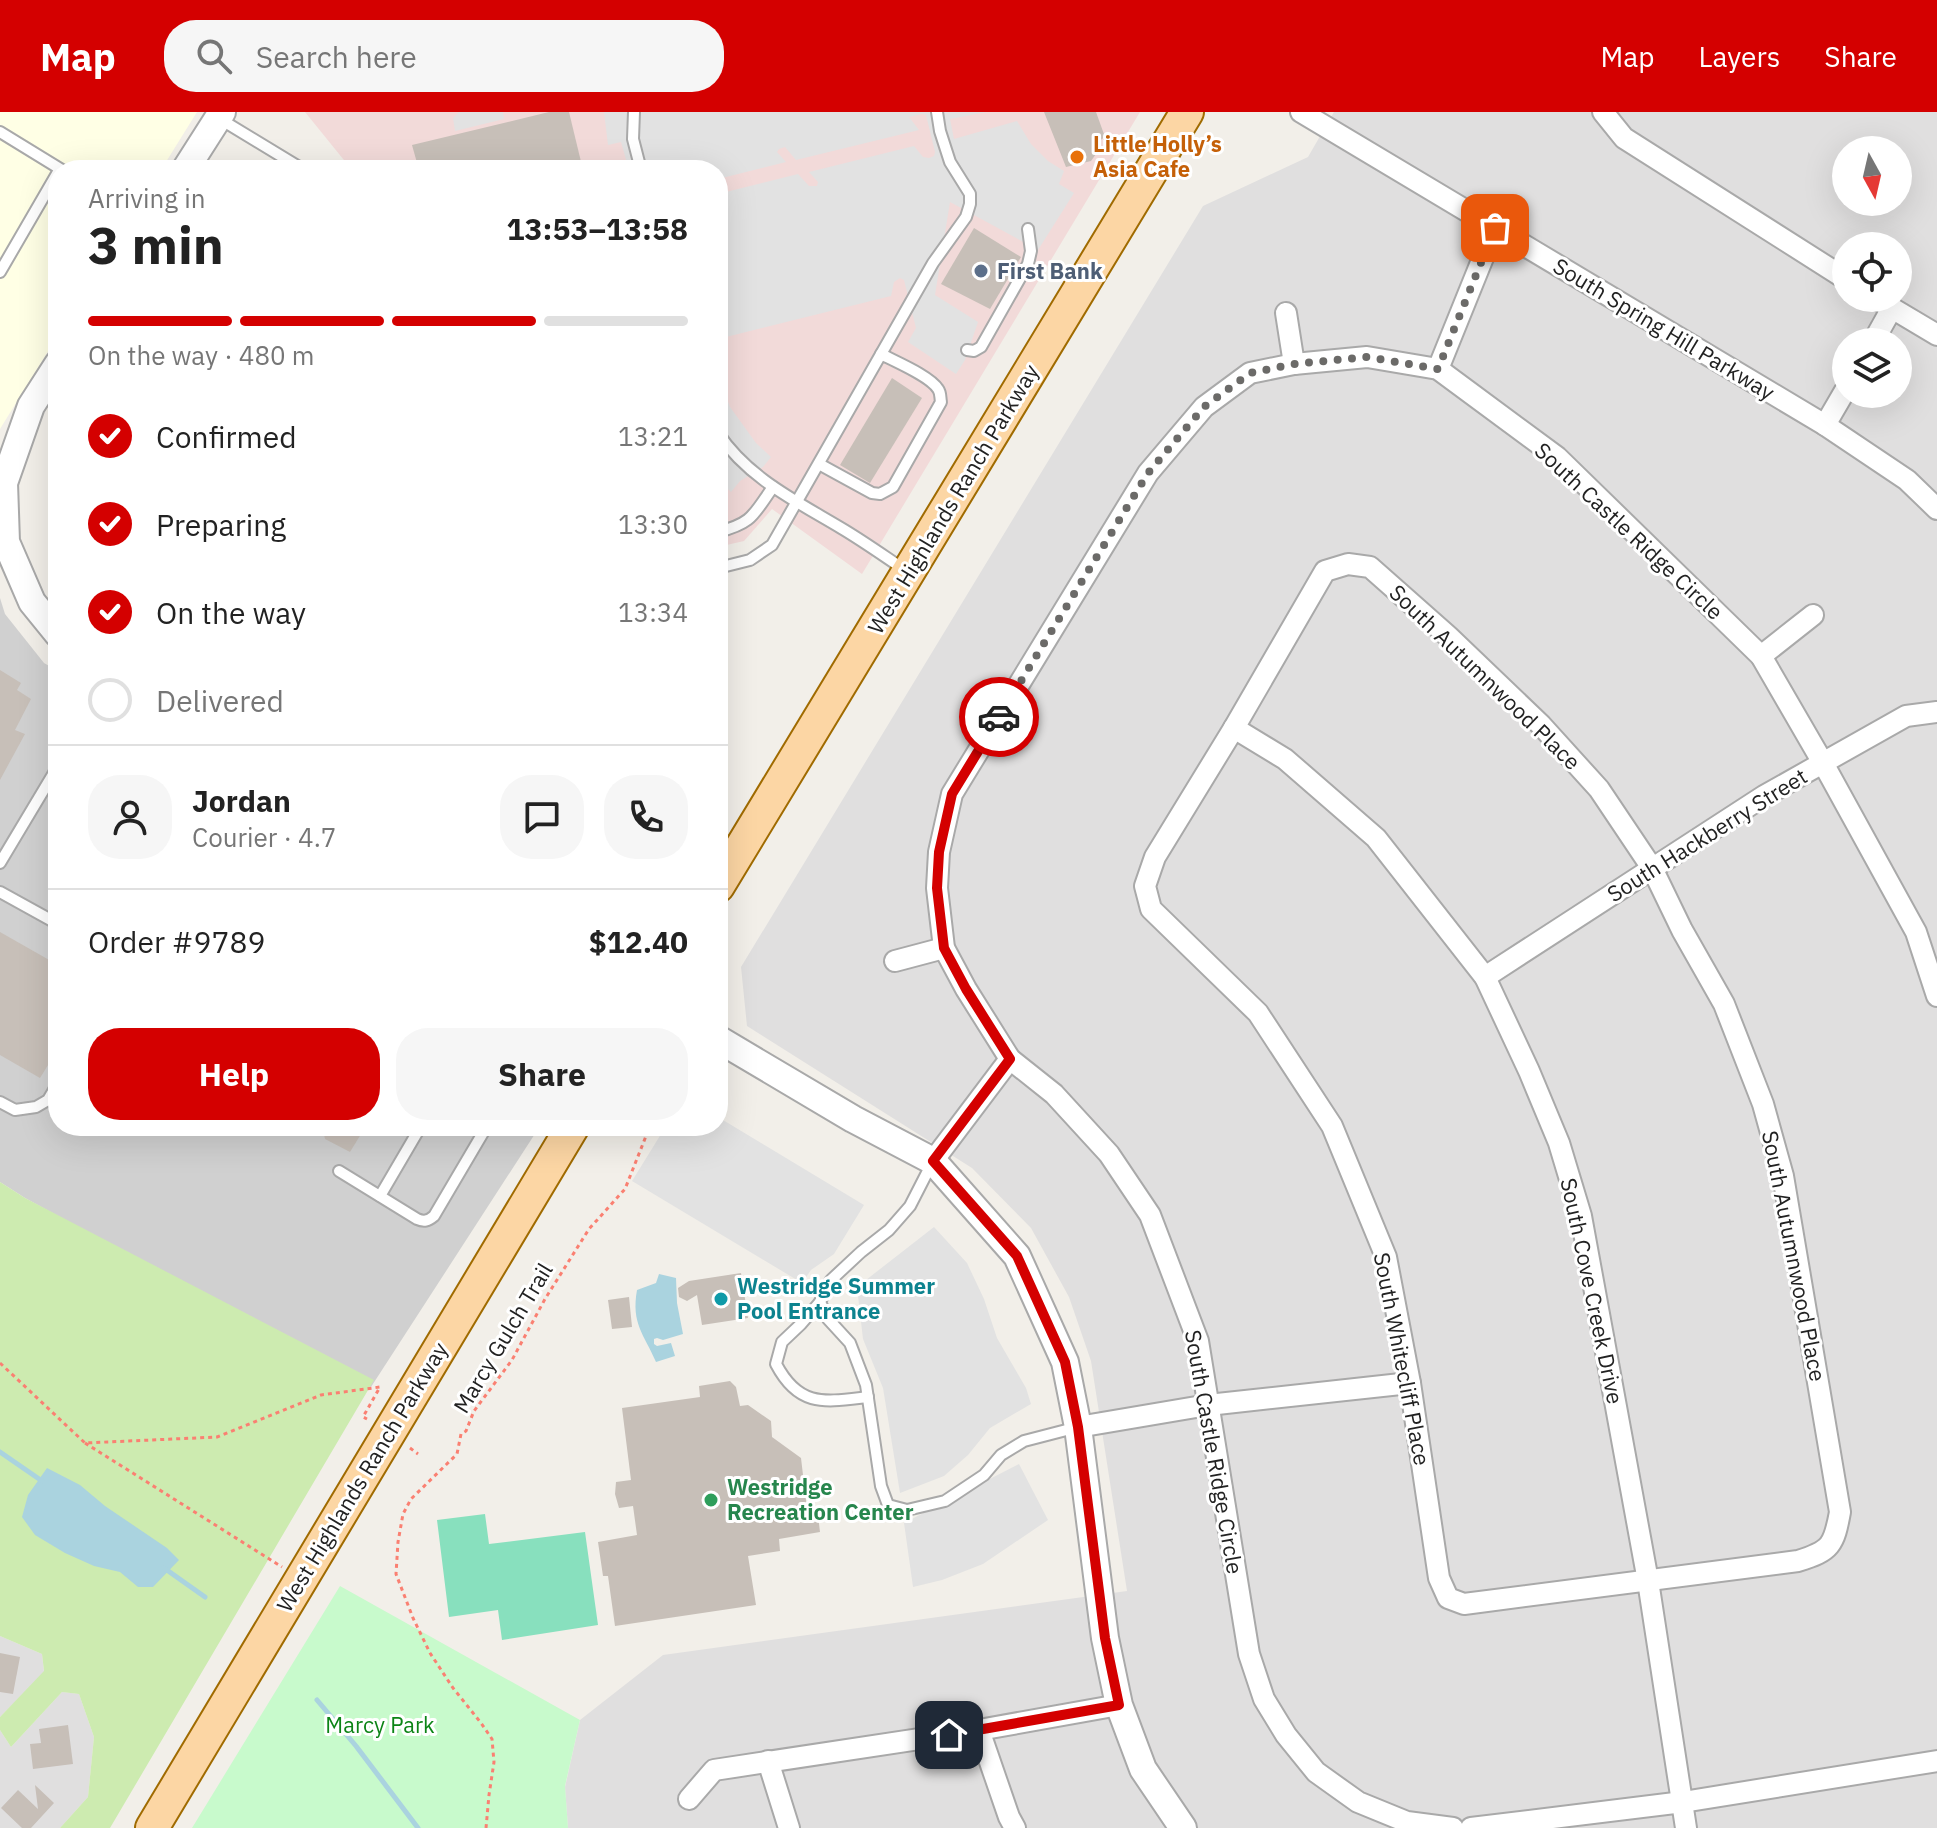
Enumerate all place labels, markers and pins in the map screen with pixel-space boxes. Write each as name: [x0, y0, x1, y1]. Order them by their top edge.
place label: Little Holly’s Asia Cafe: [1093, 129, 1222, 183]
marker: Little Holly’s Asia Cafe: [1068, 148, 1086, 166]
pin: [1461, 194, 1529, 262]
place label: First Bank: [997, 256, 1103, 285]
marker: First Bank: [972, 262, 990, 280]
place label: Westridge Summer Pool Entrance: [737, 1271, 935, 1325]
marker: Westridge Summer Pool Entrance: [712, 1290, 730, 1308]
place label: Westridge Recreation Center: [727, 1472, 914, 1526]
marker: Westridge Recreation Center: [702, 1491, 720, 1509]
pin: [915, 1701, 983, 1769]

